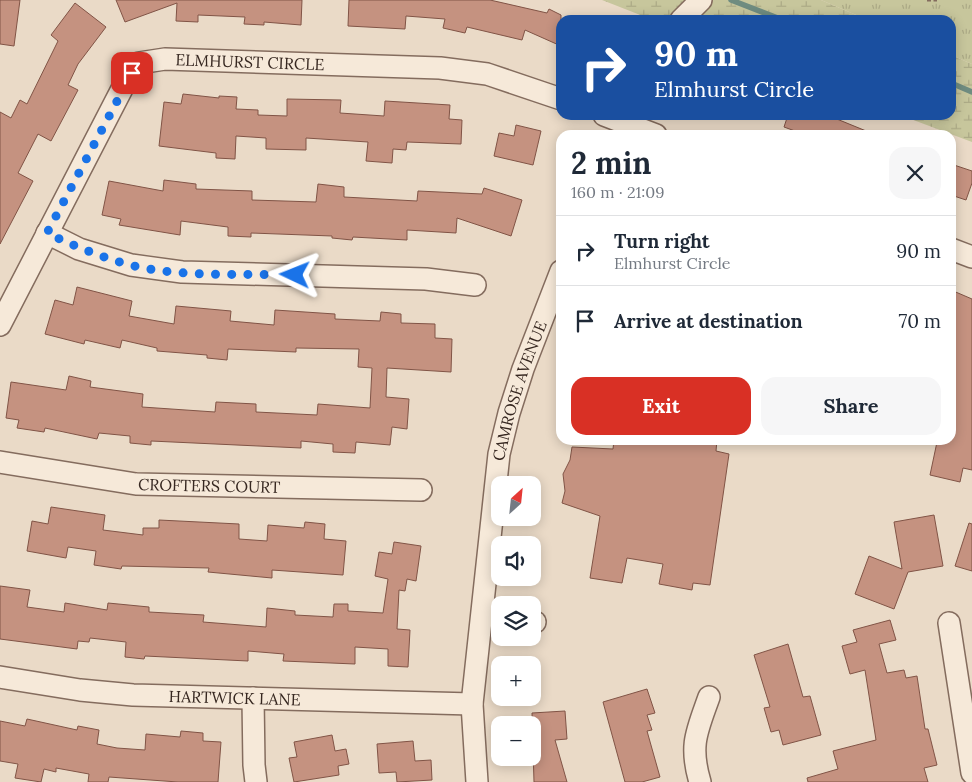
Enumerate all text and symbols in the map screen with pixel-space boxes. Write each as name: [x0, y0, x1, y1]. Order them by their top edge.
text: 90 m: [654, 31, 738, 76]
icon: right: [571, 35, 636, 100]
street label: ELMHURST CIRCLE: [175, 49, 325, 74]
pin: [111, 52, 153, 94]
icon: arrive: [118, 59, 146, 87]
text: Elmhurst Circle: [654, 75, 814, 103]
text: 2 min: [571, 144, 651, 182]
button: close: [889, 147, 941, 199]
text: 160 m · 21:09: [571, 182, 665, 202]
text: Turn right: [614, 229, 710, 253]
icon: right: [571, 237, 599, 265]
text: 90 m: [896, 239, 941, 263]
position arrow: [268, 248, 320, 300]
text: Elmhurst Circle: [614, 253, 731, 273]
icon: arrive: [571, 307, 599, 335]
text: Arrive at destination: [614, 309, 803, 333]
text: 70 m: [898, 309, 941, 333]
street label: CAMROSE AVENUE: [488, 318, 551, 462]
button: Exit: [571, 377, 751, 435]
button: Share: [761, 377, 941, 435]
street label: CROFTERS COURT: [138, 474, 281, 497]
north arrow: [491, 476, 541, 526]
map controls: [491, 476, 541, 766]
button: sound: [491, 536, 541, 586]
button: layers: [491, 596, 541, 646]
button: +: [491, 656, 541, 706]
street label: HARTWICK LANE: [168, 686, 301, 709]
button: −: [491, 716, 541, 766]

